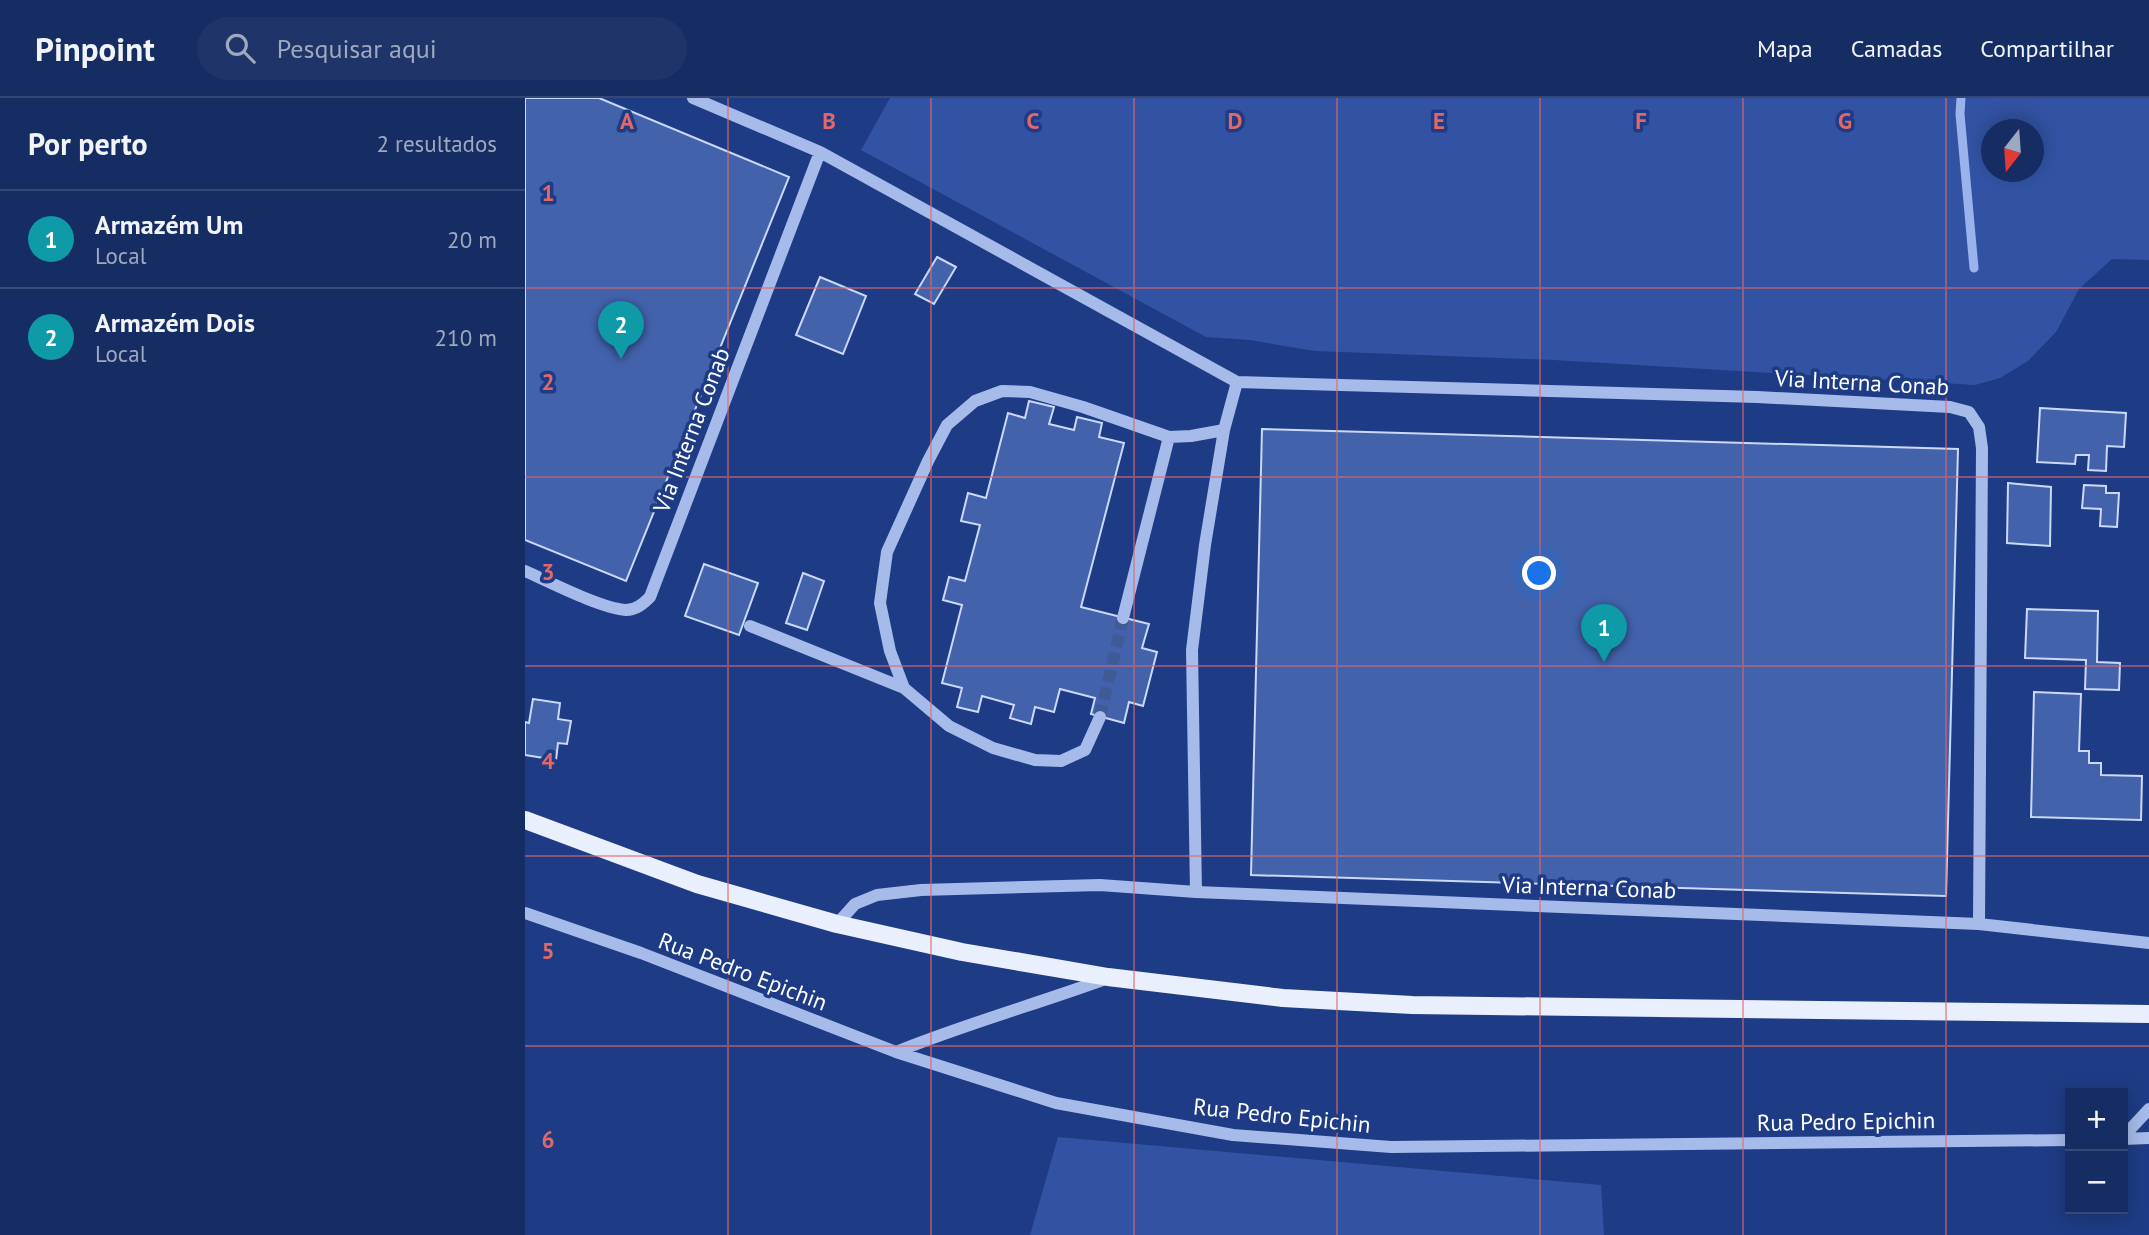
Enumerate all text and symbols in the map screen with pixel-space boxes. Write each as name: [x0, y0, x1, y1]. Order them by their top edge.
search box: [197, 17, 687, 80]
text: Pinpoint: [35, 27, 155, 70]
icon: search: [221, 29, 259, 67]
text: Pesquisar aqui: [277, 32, 437, 65]
text: Mapa: [1757, 33, 1813, 64]
text: Camadas: [1851, 33, 1942, 64]
text: Compartilhar: [1980, 33, 2114, 64]
text: A: [620, 106, 634, 135]
text: B: [822, 106, 836, 135]
text: C: [1027, 106, 1040, 135]
text: D: [1228, 106, 1242, 135]
text: E: [1433, 106, 1445, 135]
text: F: [1635, 106, 1647, 135]
text: G: [1838, 106, 1852, 135]
north arrow: [1981, 119, 2044, 182]
text: Por perto: [28, 124, 148, 163]
text: 2 resultados: [376, 129, 497, 158]
text: 1: [541, 178, 555, 207]
text: Armazém Um: [95, 208, 243, 241]
text: 1: [44, 225, 58, 254]
text: 20 m: [447, 225, 497, 254]
text: Local: [95, 241, 146, 270]
pin: 2: [598, 301, 644, 359]
text: Armazém Dois: [95, 306, 255, 339]
text: 2: [44, 323, 58, 352]
text: 210 m: [435, 323, 497, 352]
text: Local: [95, 339, 146, 368]
street label: Via Interna Conab: [646, 343, 736, 517]
street label: Via Interna Conab: [1773, 363, 1950, 401]
text: 2: [541, 367, 555, 396]
your location: [1522, 556, 1556, 590]
text: 3: [541, 557, 555, 586]
pin: 1: [1581, 604, 1627, 662]
text: 4: [541, 746, 555, 775]
street label: Via Interna Conab: [1500, 869, 1677, 905]
street label: Rua Pedro Epichin: [655, 925, 831, 1017]
text: 5: [541, 936, 555, 965]
map controls: [2065, 1088, 2128, 1214]
button: +: [2065, 1088, 2128, 1151]
street label: Rua Pedro Epichin: [1192, 1091, 1372, 1139]
street label: Rua Pedro Epichin: [1757, 1105, 1935, 1137]
text: 6: [541, 1125, 555, 1154]
button: −: [2065, 1151, 2128, 1214]

